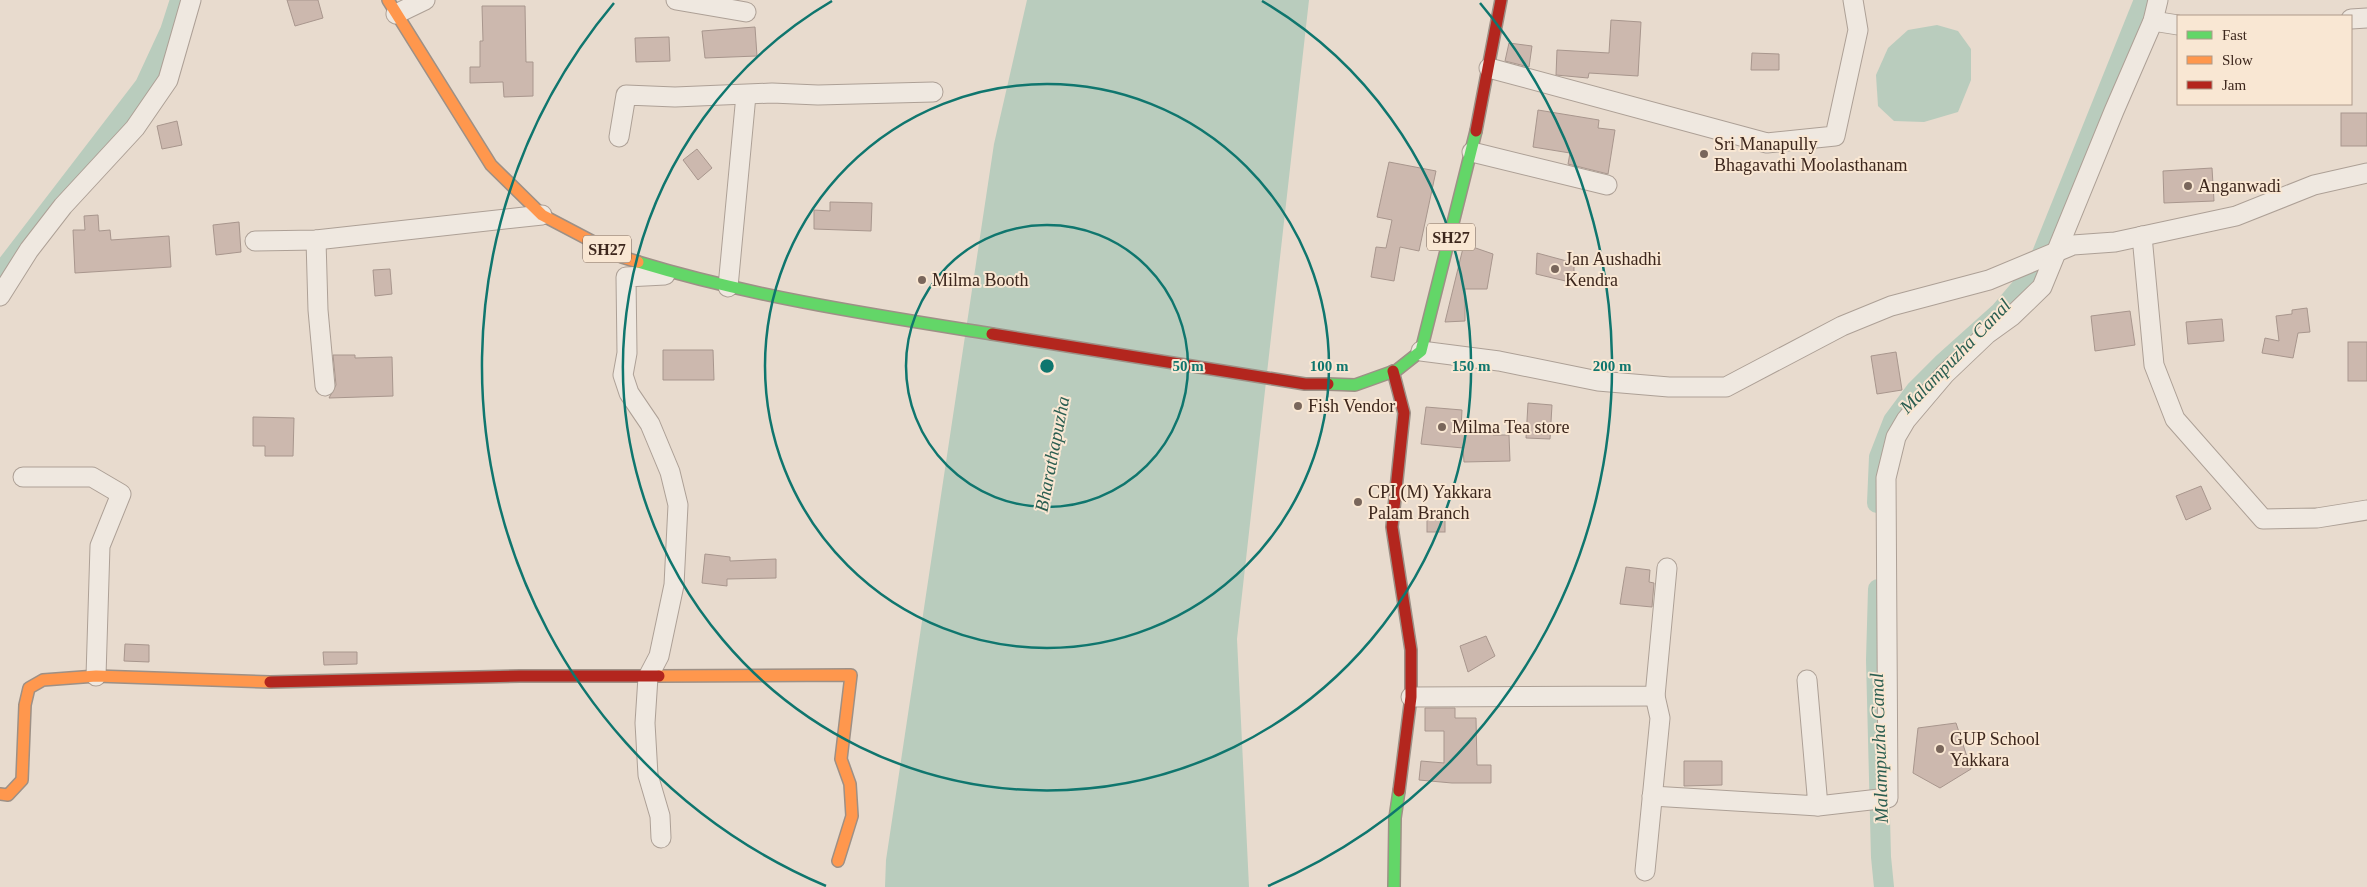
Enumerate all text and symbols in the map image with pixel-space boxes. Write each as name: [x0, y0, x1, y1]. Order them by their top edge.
legend: [2177, 15, 2352, 105]
text: Fast: [2222, 27, 2248, 43]
text: Slow: [2222, 52, 2253, 68]
text: Jam: [2222, 77, 2246, 93]
place label: Sri Manapully Bhagavathi Moolasthanam: [1714, 134, 1907, 175]
marker: Sri Manapully Bhagavathi Moolasthanam: [1698, 148, 1710, 160]
place label: Anganwadi: [2198, 176, 2281, 196]
marker: Anganwadi: [2182, 180, 2194, 192]
road number: SH27: [1427, 223, 1475, 250]
road number: SH27: [583, 235, 631, 262]
place label: Jan Aushadhi Kendra: [1565, 249, 1662, 290]
marker: Jan Aushadhi Kendra: [1549, 263, 1561, 275]
place label: Milma Booth: [932, 270, 1029, 290]
marker: Milma Booth: [916, 274, 928, 286]
water label: Malampuzha Canal: [1895, 295, 2015, 418]
centre of rings: [1038, 357, 1056, 375]
text: 50 m: [1172, 358, 1204, 374]
text: 100 m: [1310, 358, 1349, 374]
text: 150 m: [1452, 358, 1491, 374]
text: 200 m: [1593, 358, 1632, 374]
water label: Bharathapuzha: [1031, 394, 1073, 514]
place label: Fish Vendor: [1308, 396, 1395, 416]
marker: Fish Vendor: [1292, 400, 1304, 412]
place label: Milma Tea store: [1452, 417, 1569, 437]
marker: Milma Tea store: [1436, 421, 1448, 433]
place label: CPI (M) Yakkara Palam Branch: [1368, 482, 1492, 523]
marker: CPI (M) Yakkara Palam Branch: [1352, 496, 1364, 508]
water label: Malampuzha Canal: [1866, 672, 1892, 825]
place label: GUP School Yakkara: [1950, 729, 2040, 770]
marker: GUP School Yakkara: [1934, 743, 1946, 755]

